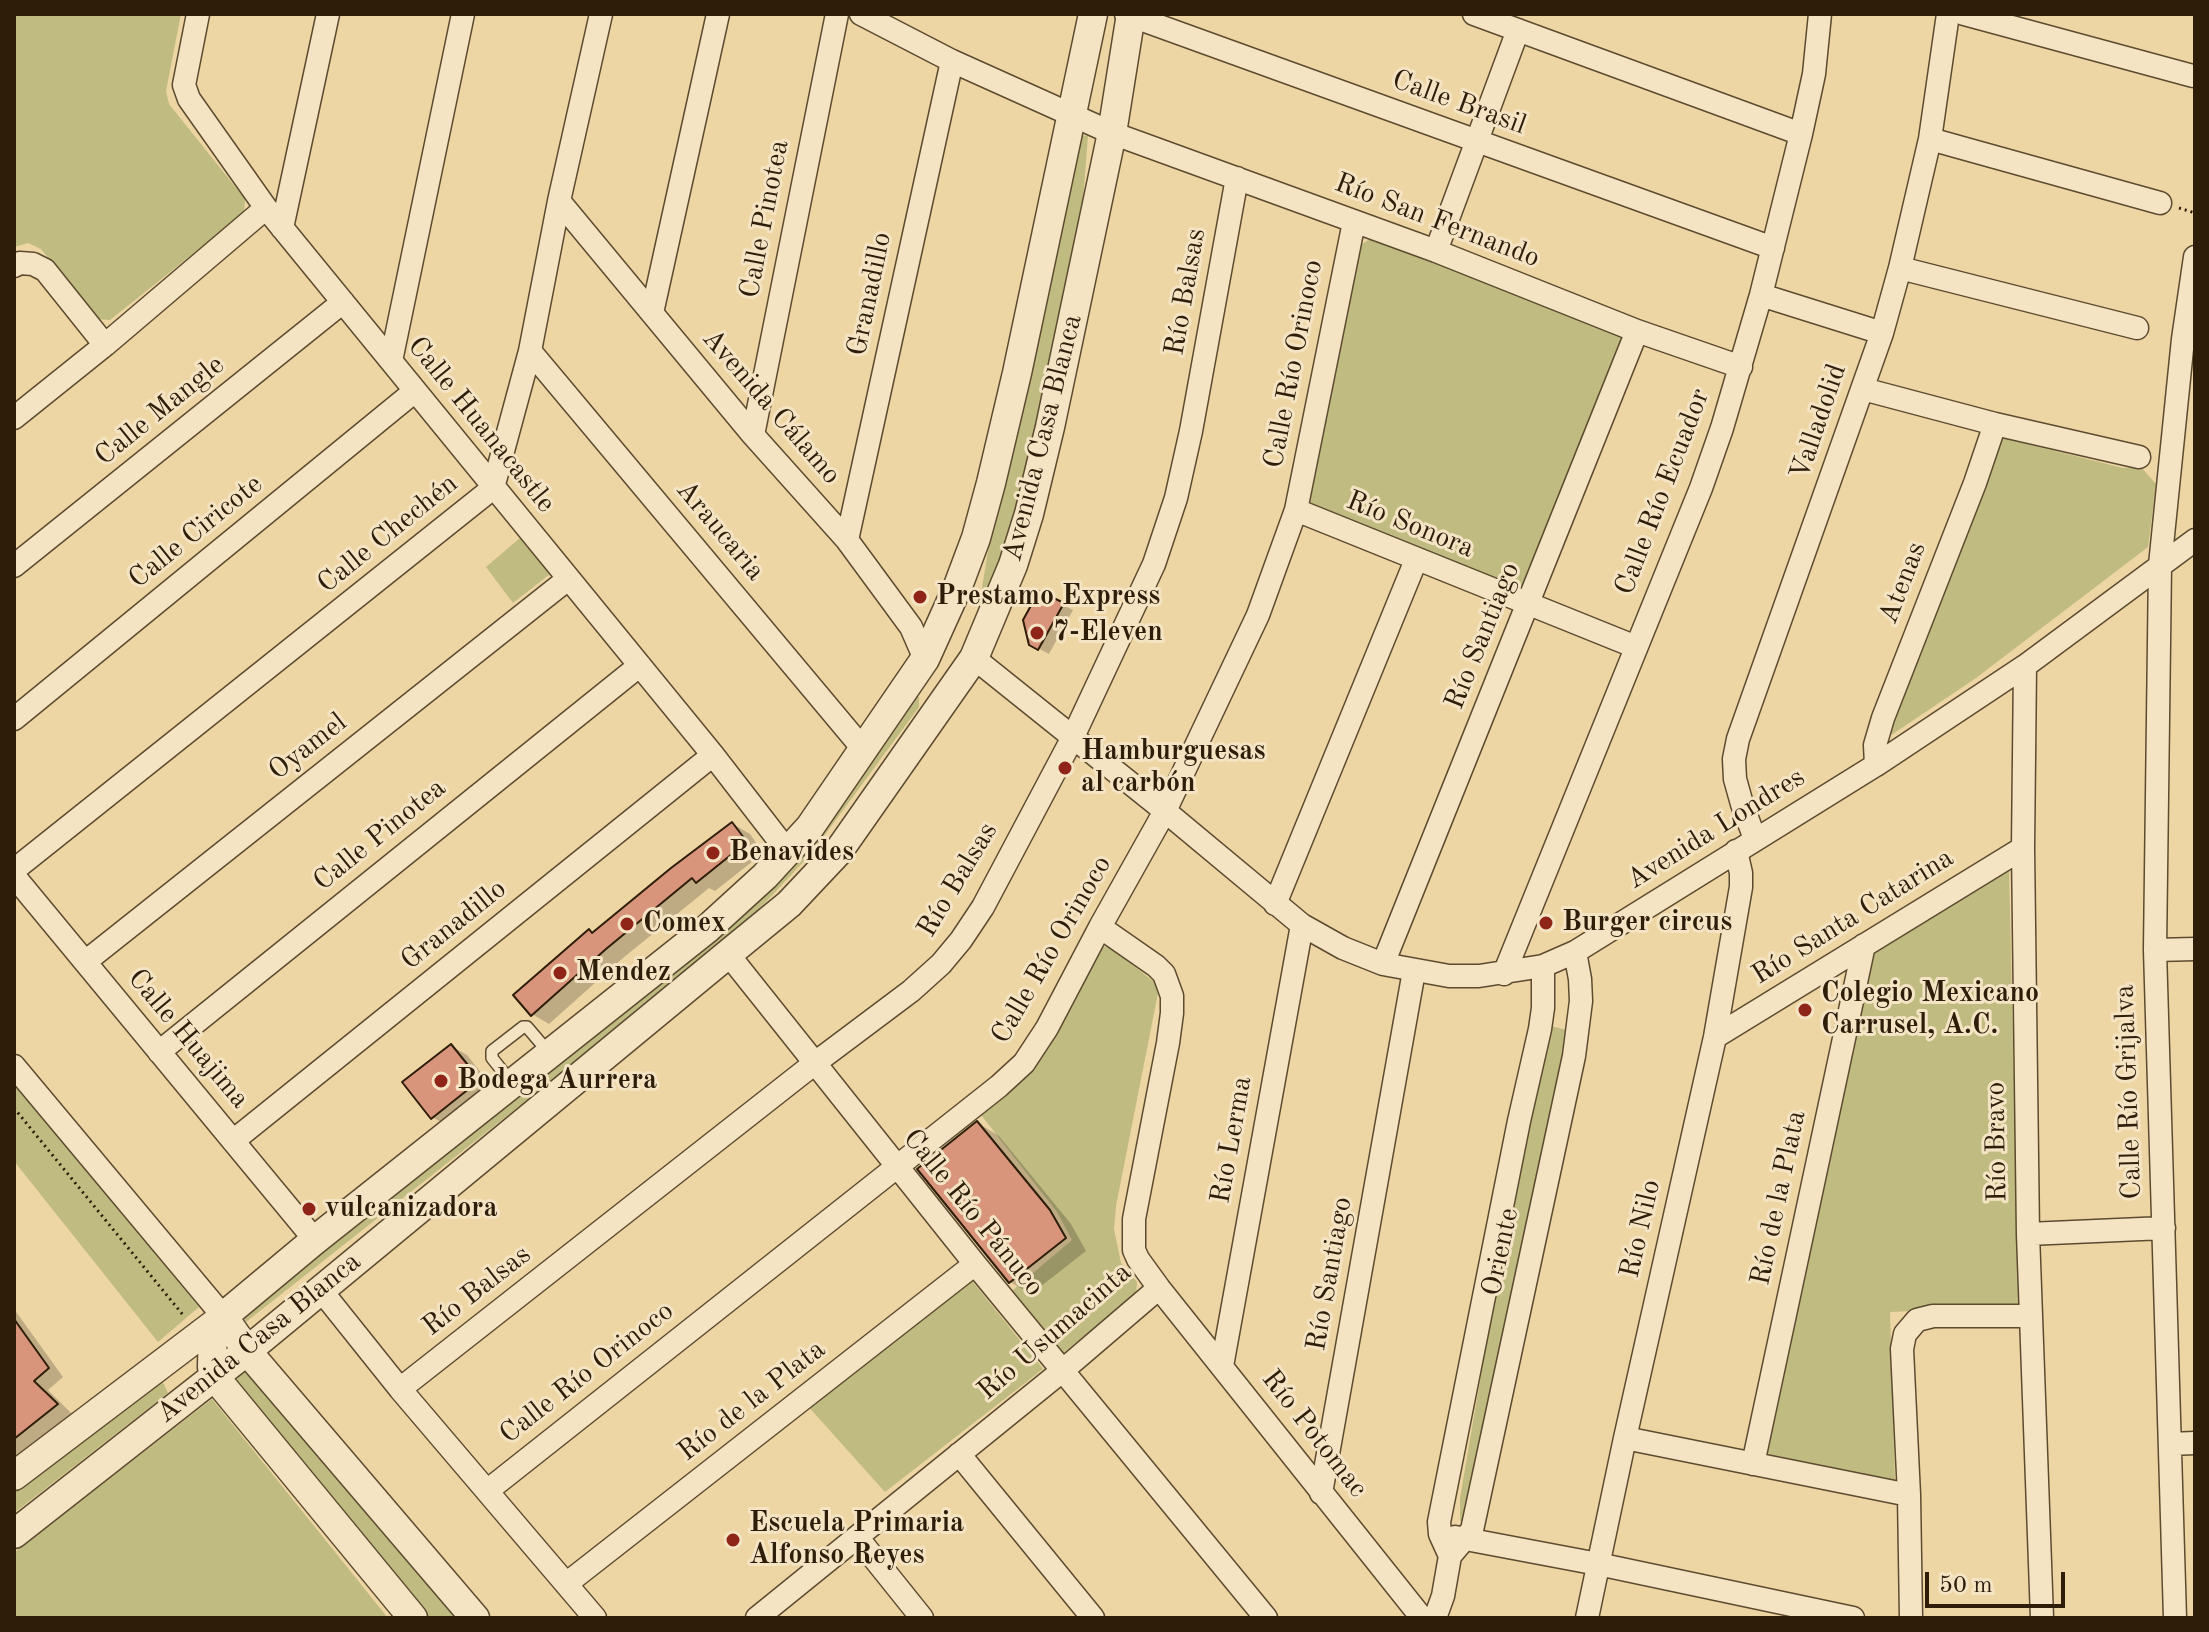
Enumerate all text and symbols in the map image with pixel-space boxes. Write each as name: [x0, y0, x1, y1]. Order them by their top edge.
street label: Calle Brasil: [1387, 63, 1531, 143]
street label: Calle Pinotea: [733, 137, 797, 301]
street label: Río San Fernando: [1330, 166, 1544, 276]
street label: Río Balsas: [1158, 226, 1214, 358]
street label: Granadillo: [841, 229, 899, 359]
street label: Calle Río Orinoco: [1257, 257, 1331, 471]
street label: Avenida Casa Blanca: [996, 311, 1090, 565]
street label: Avenida Cálamo: [694, 322, 848, 492]
street label: Calle Huanacastle: [400, 330, 562, 520]
street label: Calle Mangle: [89, 349, 231, 473]
street label: Valladolid: [1784, 360, 1854, 484]
street label: Calle Río Ecuador: [1608, 384, 1718, 600]
street label: Calle Chechén: [311, 467, 465, 601]
street label: Calle Ciricote: [122, 468, 270, 596]
street label: Araucaria: [668, 474, 772, 588]
street label: Río Sonora: [1341, 484, 1479, 566]
street label: Atenas: [1872, 537, 1934, 629]
street label: Río Santiago: [1438, 557, 1528, 715]
place label: Prestamo Express: [936, 580, 1160, 614]
marker: Prestamo Express: [911, 588, 929, 606]
place label: 7-Eleven: [1053, 616, 1163, 650]
marker: 7-Eleven: [1028, 624, 1046, 642]
street label: Oyamel: [262, 706, 354, 788]
place label: Hamburguesas al carbón: [1081, 735, 1265, 801]
marker: Hamburguesas al carbón: [1056, 759, 1074, 777]
street label: Avenida Londres: [1621, 761, 1811, 897]
street label: Calle Pinotea: [307, 771, 453, 899]
street label: Río Balsas: [911, 816, 1005, 944]
place label: Benavides: [729, 836, 854, 870]
street label: Río Santa Catarina: [1746, 841, 1960, 993]
marker: Benavides: [704, 844, 722, 862]
street label: Calle Río Orinoco: [985, 850, 1119, 1050]
street label: Granadillo: [395, 872, 513, 978]
place label: Burger circus: [1562, 906, 1732, 940]
place label: Comex: [643, 907, 726, 941]
marker: Burger circus: [1537, 914, 1555, 932]
marker: Comex: [618, 915, 636, 933]
place label: Mendez: [576, 956, 671, 990]
street label: Calle Huajima: [120, 962, 256, 1116]
marker: Mendez: [551, 964, 569, 982]
place label: Colegio Mexicano Carrusel, A.C.: [1821, 977, 2039, 1043]
street label: Calle Río Grijalva: [2108, 984, 2150, 1200]
marker: Colegio Mexicano Carrusel, A.C.: [1796, 1001, 1814, 1019]
place label: Bodega Aurrera: [457, 1064, 657, 1098]
marker: Bodega Aurrera: [432, 1072, 450, 1090]
street label: Río Lerma: [1204, 1074, 1260, 1206]
street label: Río Bravo: [1979, 1081, 2015, 1203]
street label: Río de la Plata: [1744, 1107, 1814, 1289]
street label: Calle Río Pánuco: [895, 1123, 1051, 1303]
street label: Río Nilo: [1613, 1177, 1669, 1281]
place label: vulcanizadora: [325, 1192, 498, 1226]
street label: Río Santiago: [1300, 1194, 1360, 1354]
marker: vulcanizadora: [300, 1200, 318, 1218]
street label: Oriente: [1475, 1205, 1527, 1299]
street label: Río Balsas: [416, 1238, 538, 1344]
street label: Avenida Casa Blanca: [150, 1245, 368, 1431]
street label: Río Usumacinta: [971, 1256, 1139, 1408]
street label: Calle Río Orinoco: [493, 1295, 681, 1451]
street label: Río de la Plata: [672, 1333, 832, 1469]
street label: Río Potomac: [1254, 1363, 1374, 1505]
place label: Escuela Primaria Alfonso Reyes: [749, 1507, 964, 1573]
marker: Escuela Primaria Alfonso Reyes: [724, 1531, 742, 1549]
scale bar: [1929, 1556, 2069, 1606]
text: 50 m: [1939, 1574, 1993, 1598]

